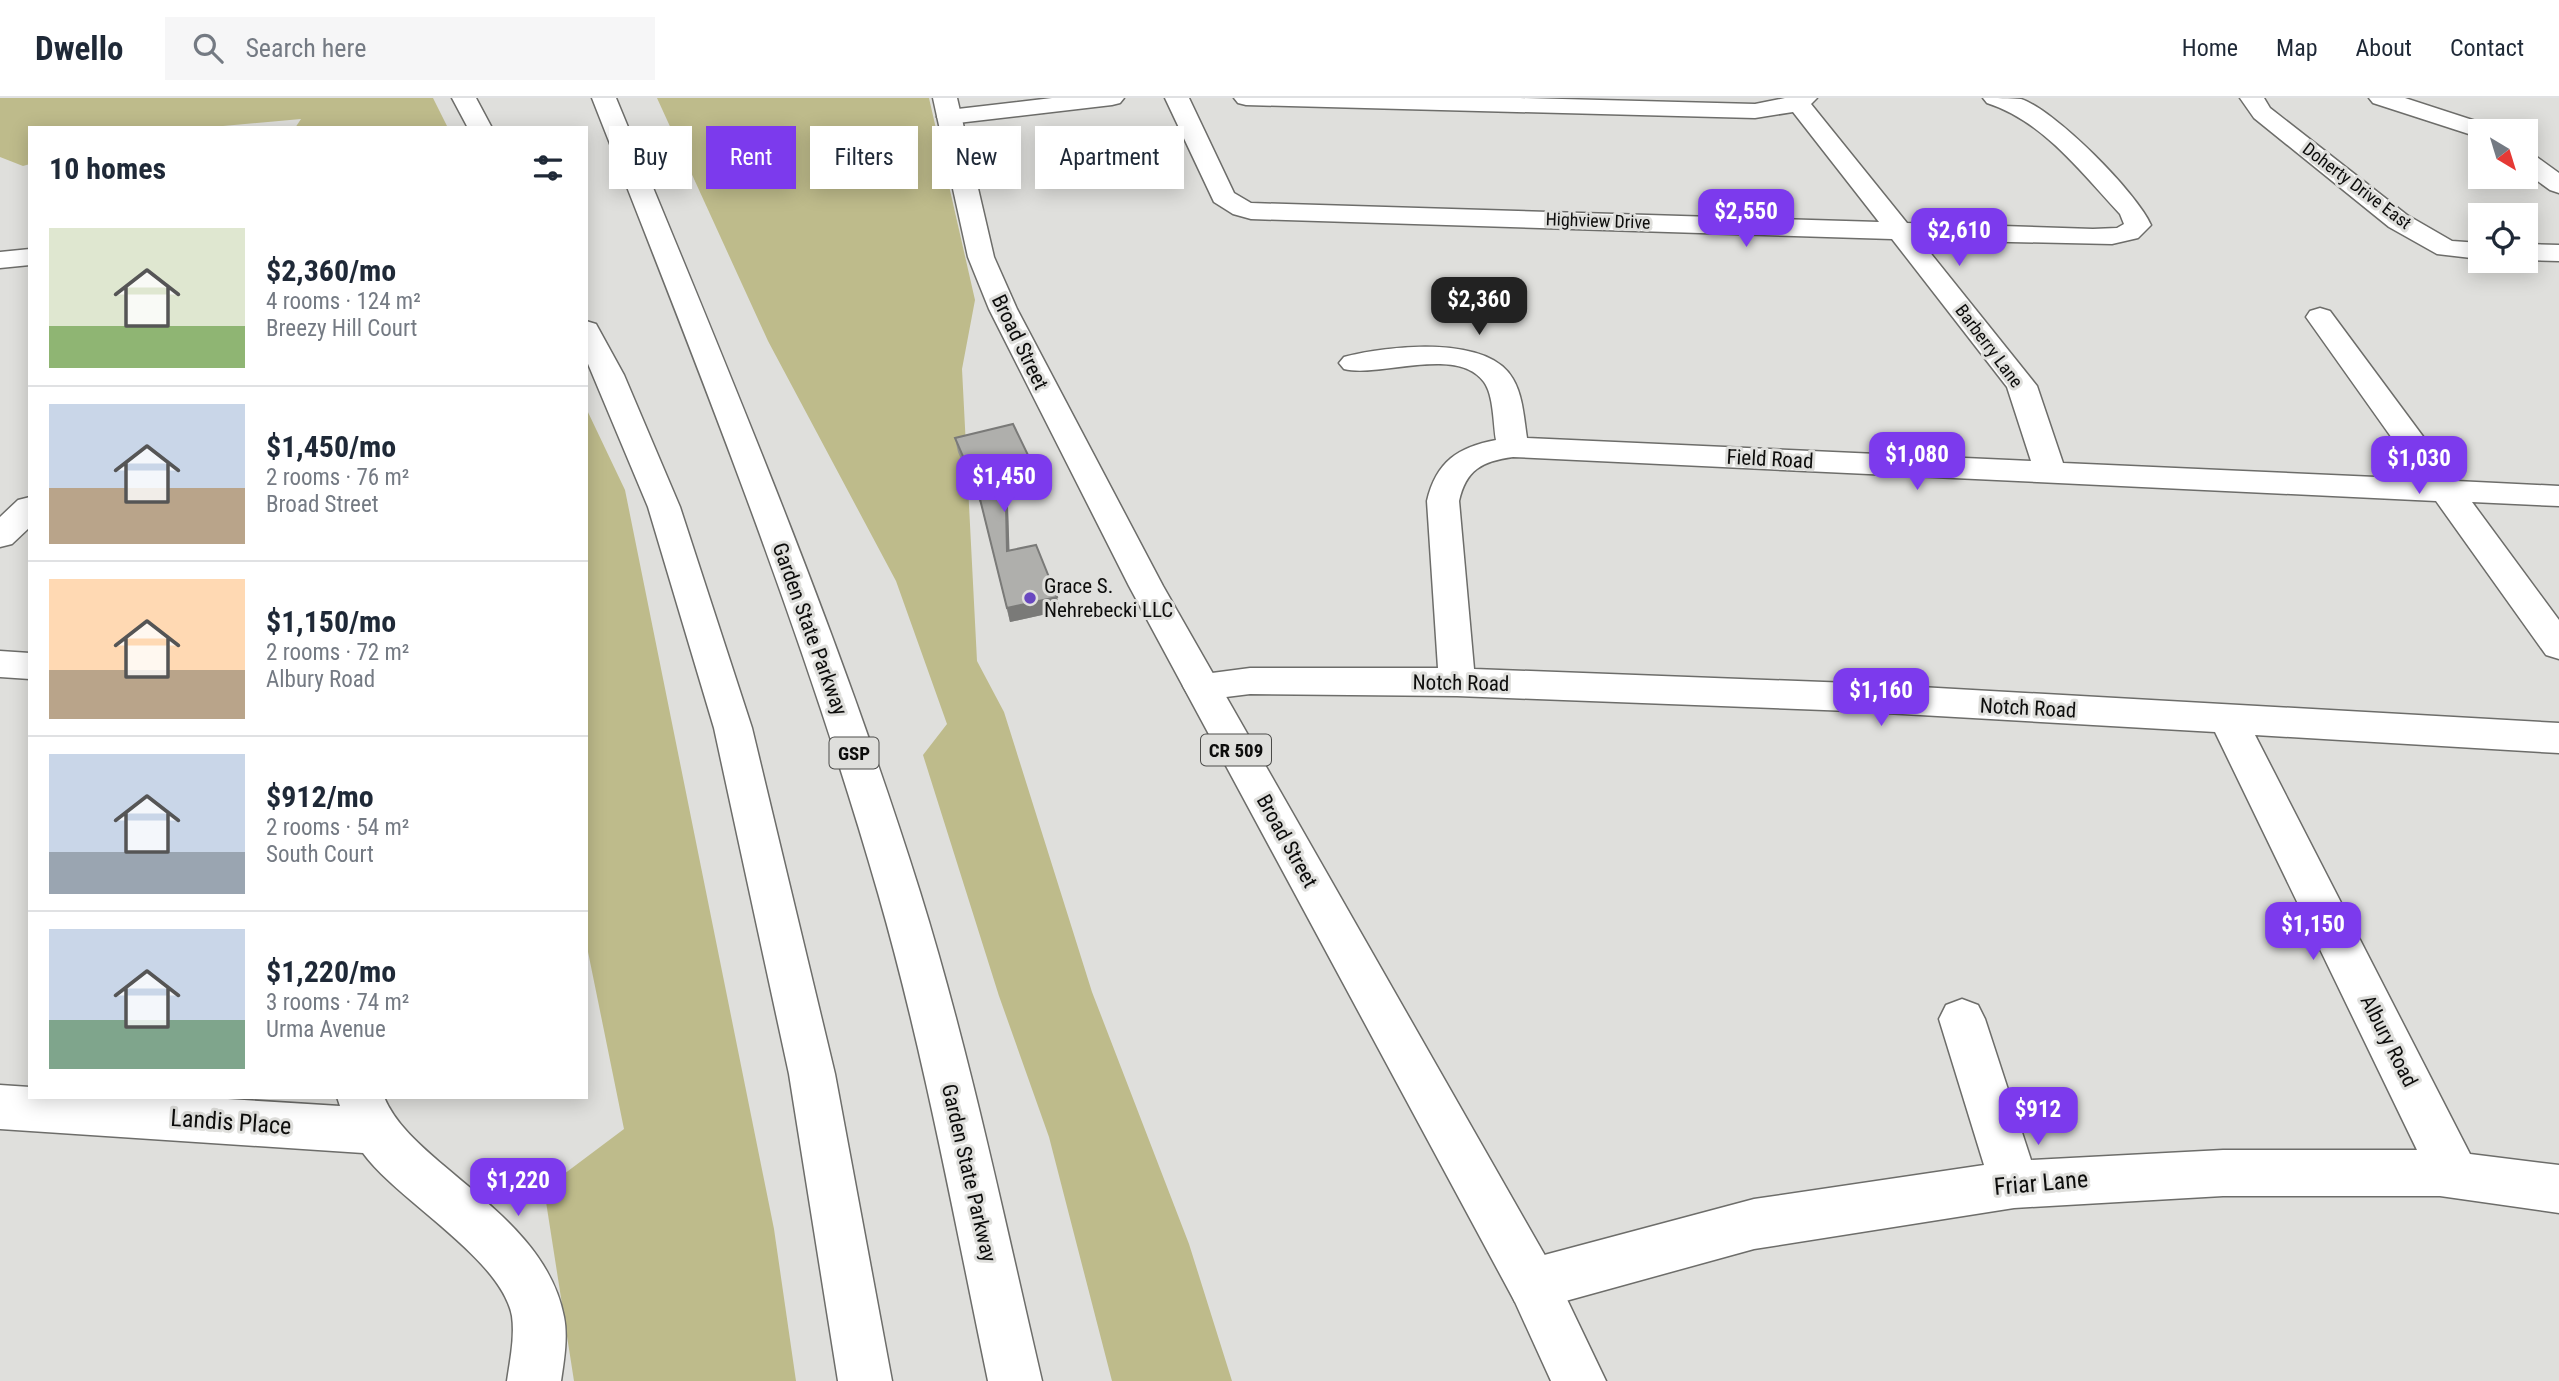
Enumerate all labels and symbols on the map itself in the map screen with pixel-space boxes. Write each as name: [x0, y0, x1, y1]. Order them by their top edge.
north arrow: [2468, 119, 2538, 189]
street label: Doherty Drive East: [2299, 138, 2416, 233]
pin: $2,550: [1689, 190, 1803, 249]
street label: Highview Drive: [1545, 208, 1651, 233]
pin: $2,610: [1902, 208, 2016, 268]
pin: $2,360: [1422, 278, 1536, 337]
street label: Broad Street: [987, 291, 1053, 393]
street label: Barberry Lane: [1951, 300, 2027, 391]
pin: $1,080: [1860, 432, 1974, 492]
pin: $1,030: [2362, 436, 2476, 496]
street label: Field Road: [1726, 445, 1814, 473]
pin: $1,450: [947, 454, 1061, 514]
street label: Garden State Parkway: [768, 540, 852, 719]
place label: Grace S. Nehrebecki LLC: [1044, 574, 1173, 622]
marker: Grace S. Nehrebecki LLC: [1022, 590, 1038, 606]
pin: $1,160: [1824, 668, 1938, 728]
street label: Notch Road: [1413, 670, 1509, 696]
street label: Notch Road: [1979, 693, 2077, 723]
road number: CR 509: [1201, 734, 1271, 765]
road number: GSP: [830, 738, 878, 768]
street label: Broad Street: [1252, 790, 1322, 892]
pin: $1,150: [2256, 902, 2370, 962]
street label: Albury Road: [2356, 991, 2422, 1091]
street label: Garden State Parkway: [937, 1082, 1001, 1264]
pin: $912: [1997, 1088, 2079, 1147]
street label: Landis Place: [170, 1104, 292, 1140]
pin: $1,220: [461, 1158, 575, 1218]
street label: Friar Lane: [1993, 1165, 2089, 1201]

